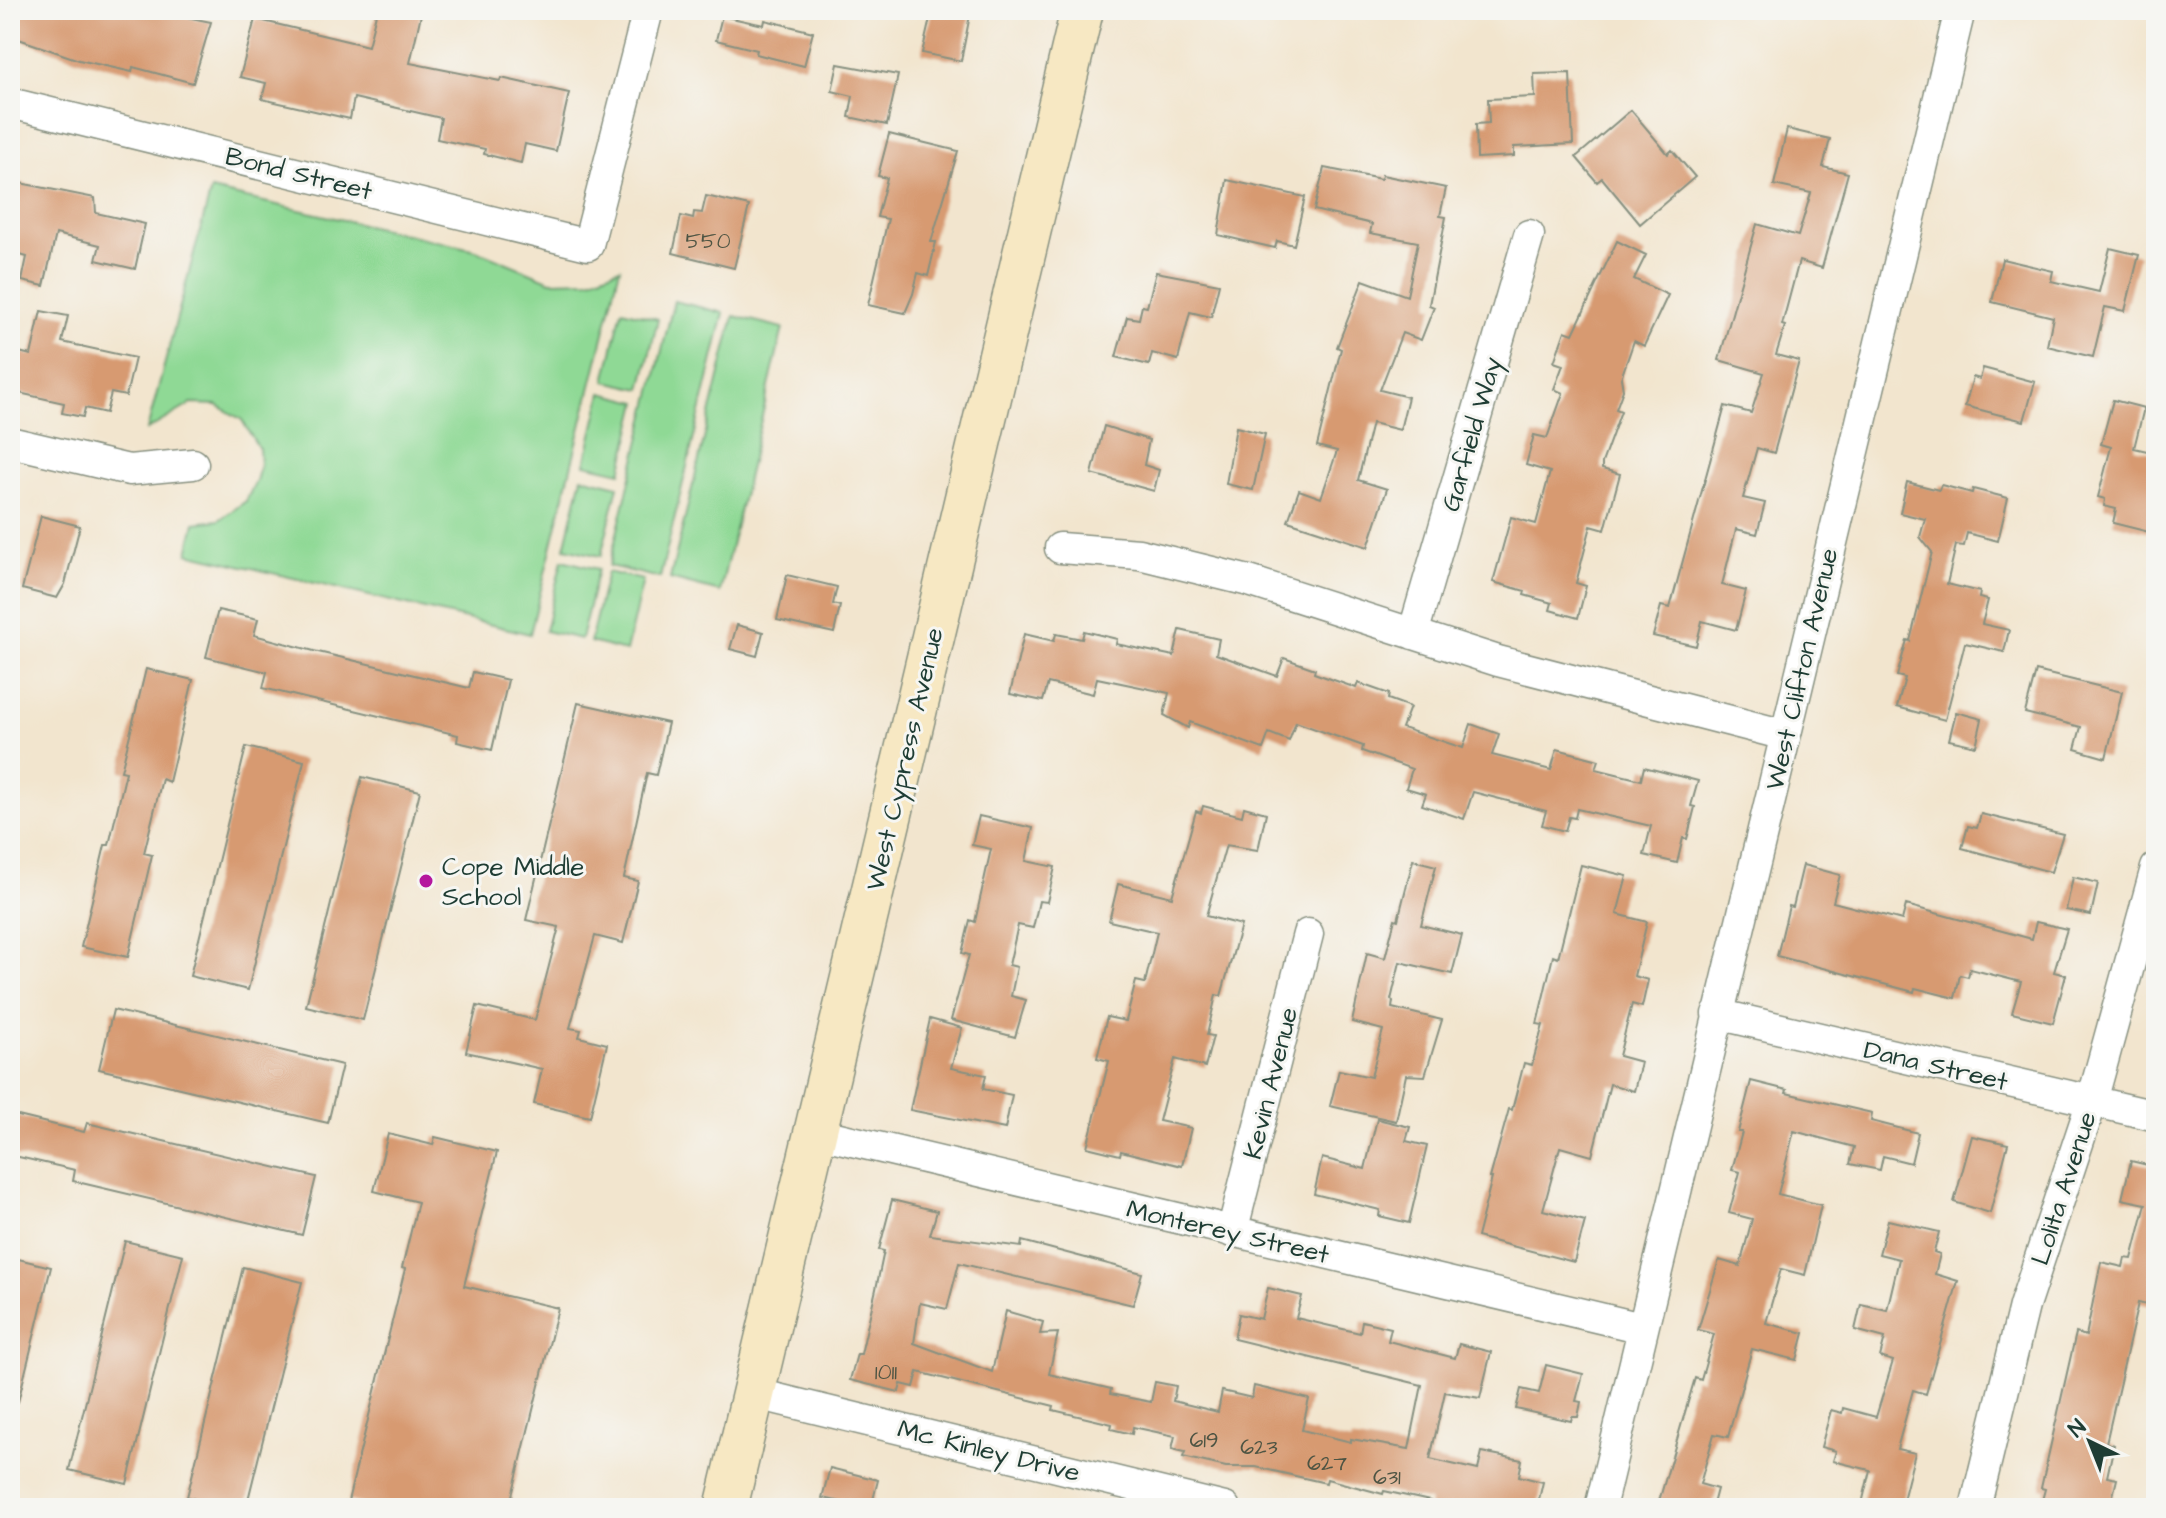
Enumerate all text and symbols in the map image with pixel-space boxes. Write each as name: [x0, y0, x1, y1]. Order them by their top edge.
street label: Bond Street: [222, 138, 376, 210]
house number: 550: [685, 226, 731, 257]
street label: Garfield Way: [1433, 353, 1513, 516]
street label: West Clifton Avenue: [1757, 545, 1847, 794]
street label: West Cypress Avenue: [857, 624, 955, 895]
place label: Cope Middle School: [442, 849, 584, 915]
marker: Cope Middle School: [417, 872, 435, 890]
street label: Kevin Avenue: [1235, 1004, 1307, 1163]
street label: Dana Street: [1860, 1032, 2012, 1100]
street label: Lolita Avenue: [2022, 1107, 2106, 1270]
street label: Monterey Street: [1122, 1191, 1333, 1275]
house number: 1011: [875, 1357, 897, 1388]
north arrow: [2050, 1402, 2130, 1482]
street label: Mc Kinley Drive: [893, 1411, 1084, 1493]
text: N: [2062, 1412, 2093, 1445]
house number: 619: [1189, 1425, 1219, 1456]
house number: 623: [1240, 1432, 1278, 1463]
house number: 627: [1307, 1448, 1347, 1479]
house number: 631: [1373, 1462, 1401, 1493]

